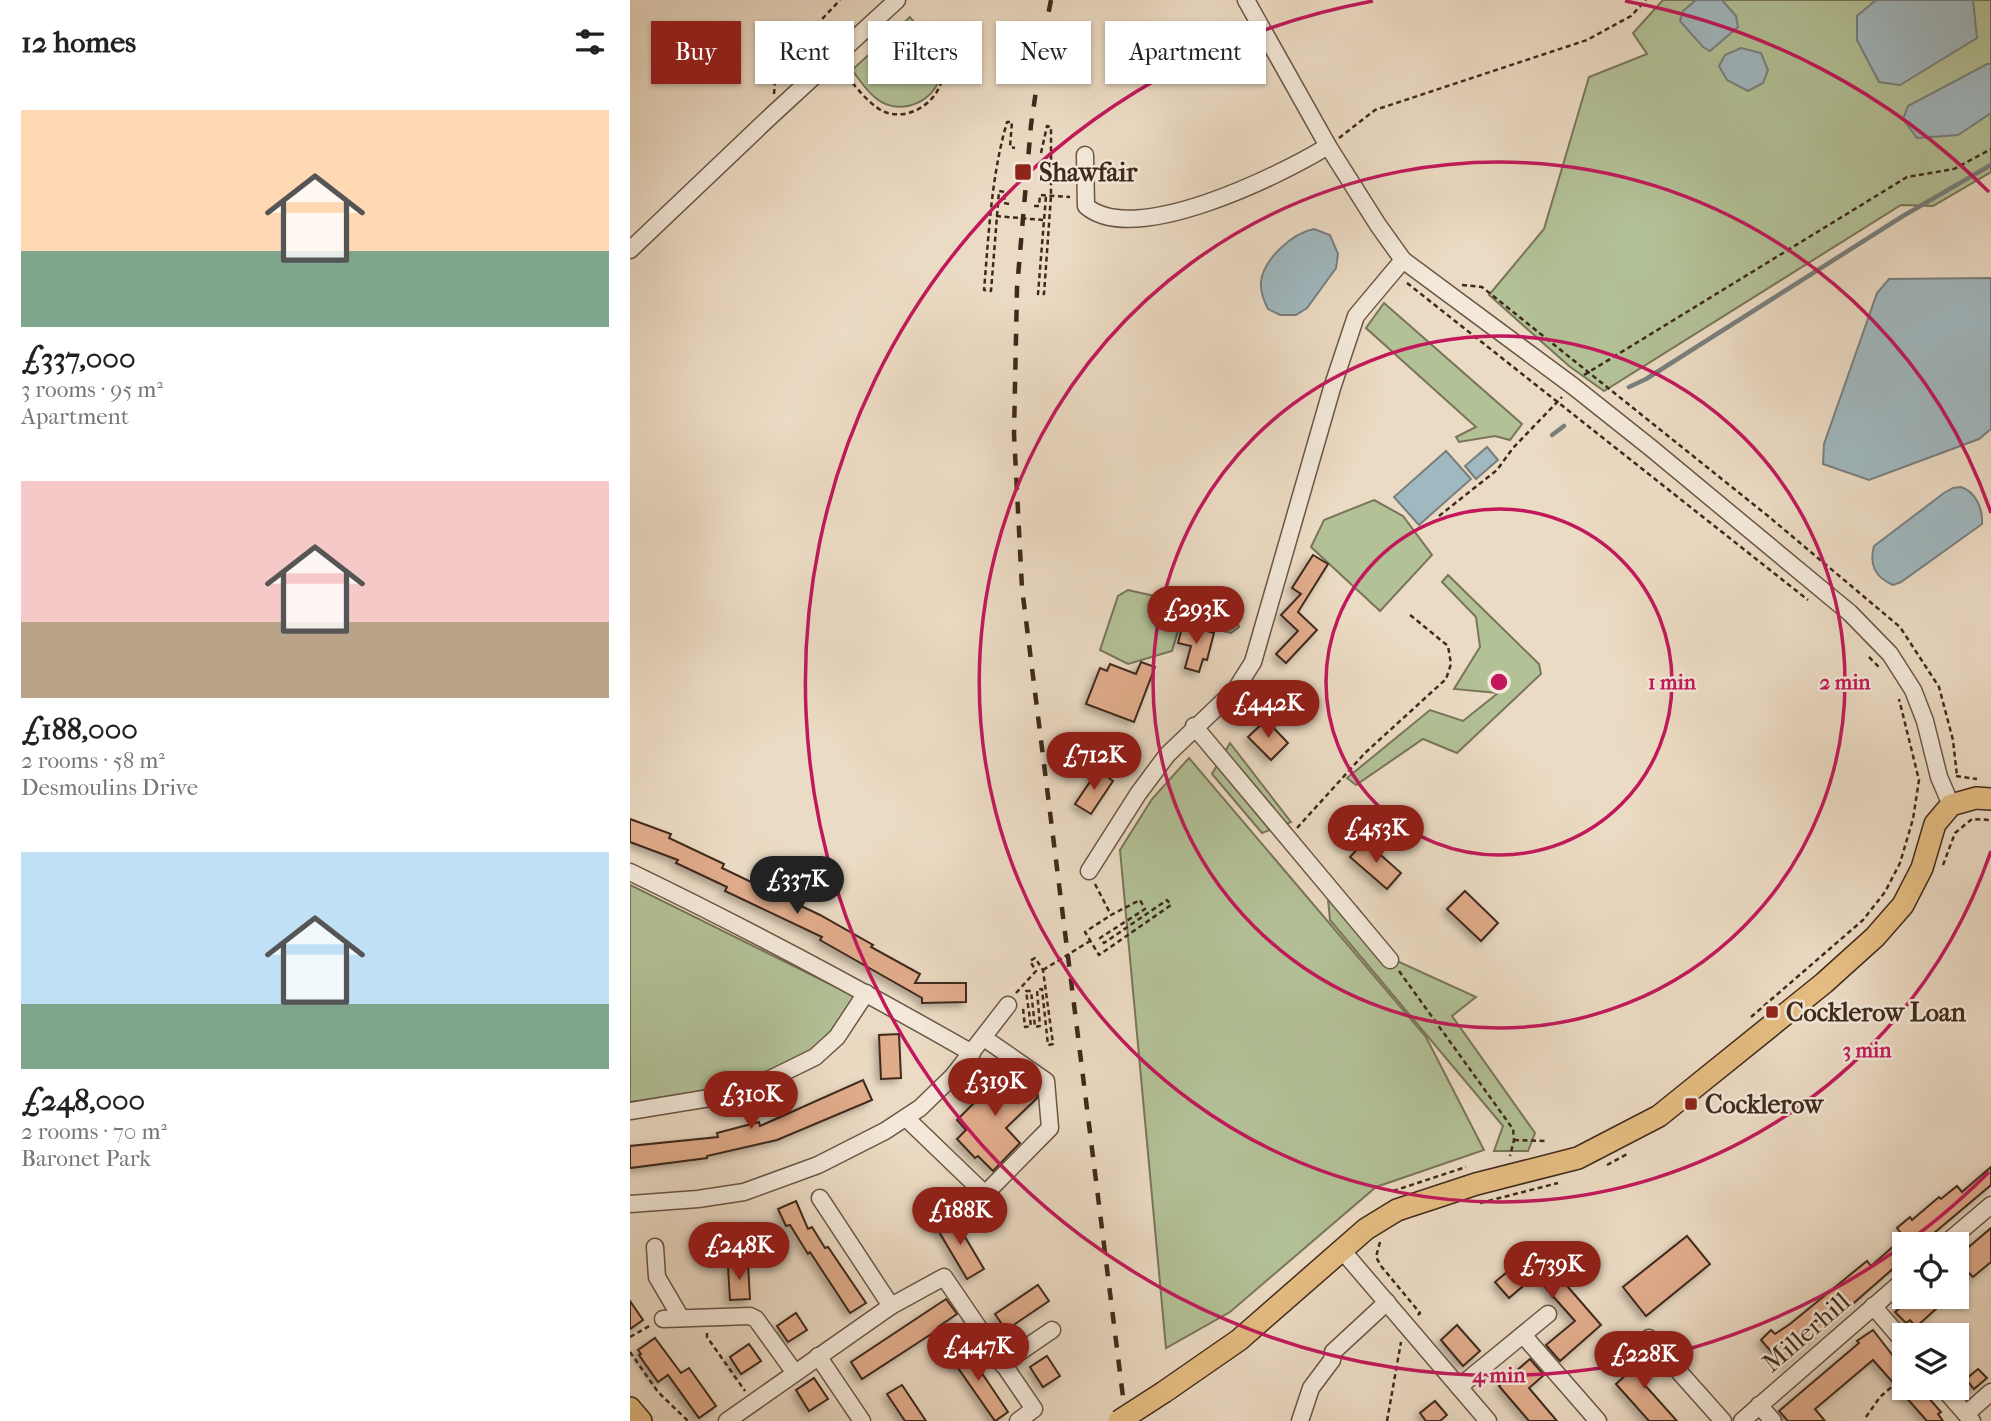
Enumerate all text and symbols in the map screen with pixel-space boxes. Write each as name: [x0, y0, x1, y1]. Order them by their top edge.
chip: Buy: [651, 21, 741, 84]
chip: Rent: [755, 21, 854, 84]
chip: Filters: [868, 21, 982, 84]
chip: New: [996, 21, 1091, 84]
chip: Apartment: [1105, 21, 1266, 84]
icon: filters: [571, 23, 609, 61]
text: 12 homes: [21, 25, 136, 60]
icon: home: [252, 155, 378, 281]
place label: Shawfair: [1039, 157, 1138, 188]
marker: Shawfair: [1013, 162, 1033, 182]
text: £337,000: [21, 341, 135, 376]
text: 3 rooms · 95 m²: [21, 376, 163, 403]
text: Apartment: [21, 403, 129, 430]
icon: home: [252, 526, 378, 652]
pin: £293K: [1147, 586, 1245, 646]
text: £293K: [1163, 595, 1229, 622]
centre of rings: [1487, 670, 1511, 694]
text: 1 min: [1648, 670, 1697, 694]
text: 2 min: [1819, 670, 1871, 694]
pin: £442K: [1219, 680, 1317, 740]
text: £442K: [1232, 689, 1304, 716]
text: £188,000: [21, 712, 138, 747]
pin: £712K: [1045, 732, 1143, 792]
text: £712K: [1062, 741, 1126, 768]
text: 2 rooms · 58 m²: [21, 747, 165, 774]
text: Desmoulins Drive: [21, 774, 198, 801]
pin: £453K: [1327, 806, 1425, 865]
text: £453K: [1344, 814, 1408, 841]
pin: £337K: [748, 856, 846, 916]
text: £337K: [766, 865, 828, 892]
icon: home: [252, 897, 378, 1023]
place label: Cocklerow Loan: [1786, 997, 1967, 1028]
marker: Cocklerow Loan: [1764, 1004, 1780, 1020]
text: 3 min: [1843, 1038, 1892, 1062]
pin: £319K: [946, 1058, 1044, 1118]
text: £319K: [964, 1067, 1026, 1094]
pin: £310K: [702, 1072, 800, 1131]
text: £310K: [720, 1080, 782, 1107]
text: £248,000: [21, 1083, 145, 1118]
place label: Cocklerow: [1705, 1089, 1825, 1120]
marker: Cocklerow: [1683, 1096, 1699, 1112]
text: 2 rooms · 70 m²: [21, 1118, 167, 1145]
text: Baronet Park: [21, 1145, 151, 1172]
pin: £188K: [911, 1188, 1009, 1247]
text: £188K: [928, 1196, 992, 1223]
pin: £248K: [690, 1222, 788, 1282]
text: £248K: [704, 1231, 774, 1258]
map controls: [1892, 1232, 1969, 1400]
button: locate: [1892, 1232, 1969, 1309]
pin: £739K: [1503, 1242, 1601, 1301]
text: £739K: [1520, 1250, 1584, 1277]
street label: Millerhill: [1756, 1286, 1857, 1379]
button: layers: [1892, 1323, 1969, 1400]
pin: £447K: [929, 1324, 1027, 1383]
text: £447K: [943, 1332, 1013, 1359]
pin: £228K: [1595, 1332, 1693, 1391]
text: £228K: [1610, 1340, 1678, 1367]
text: 4 min: [1472, 1363, 1526, 1388]

